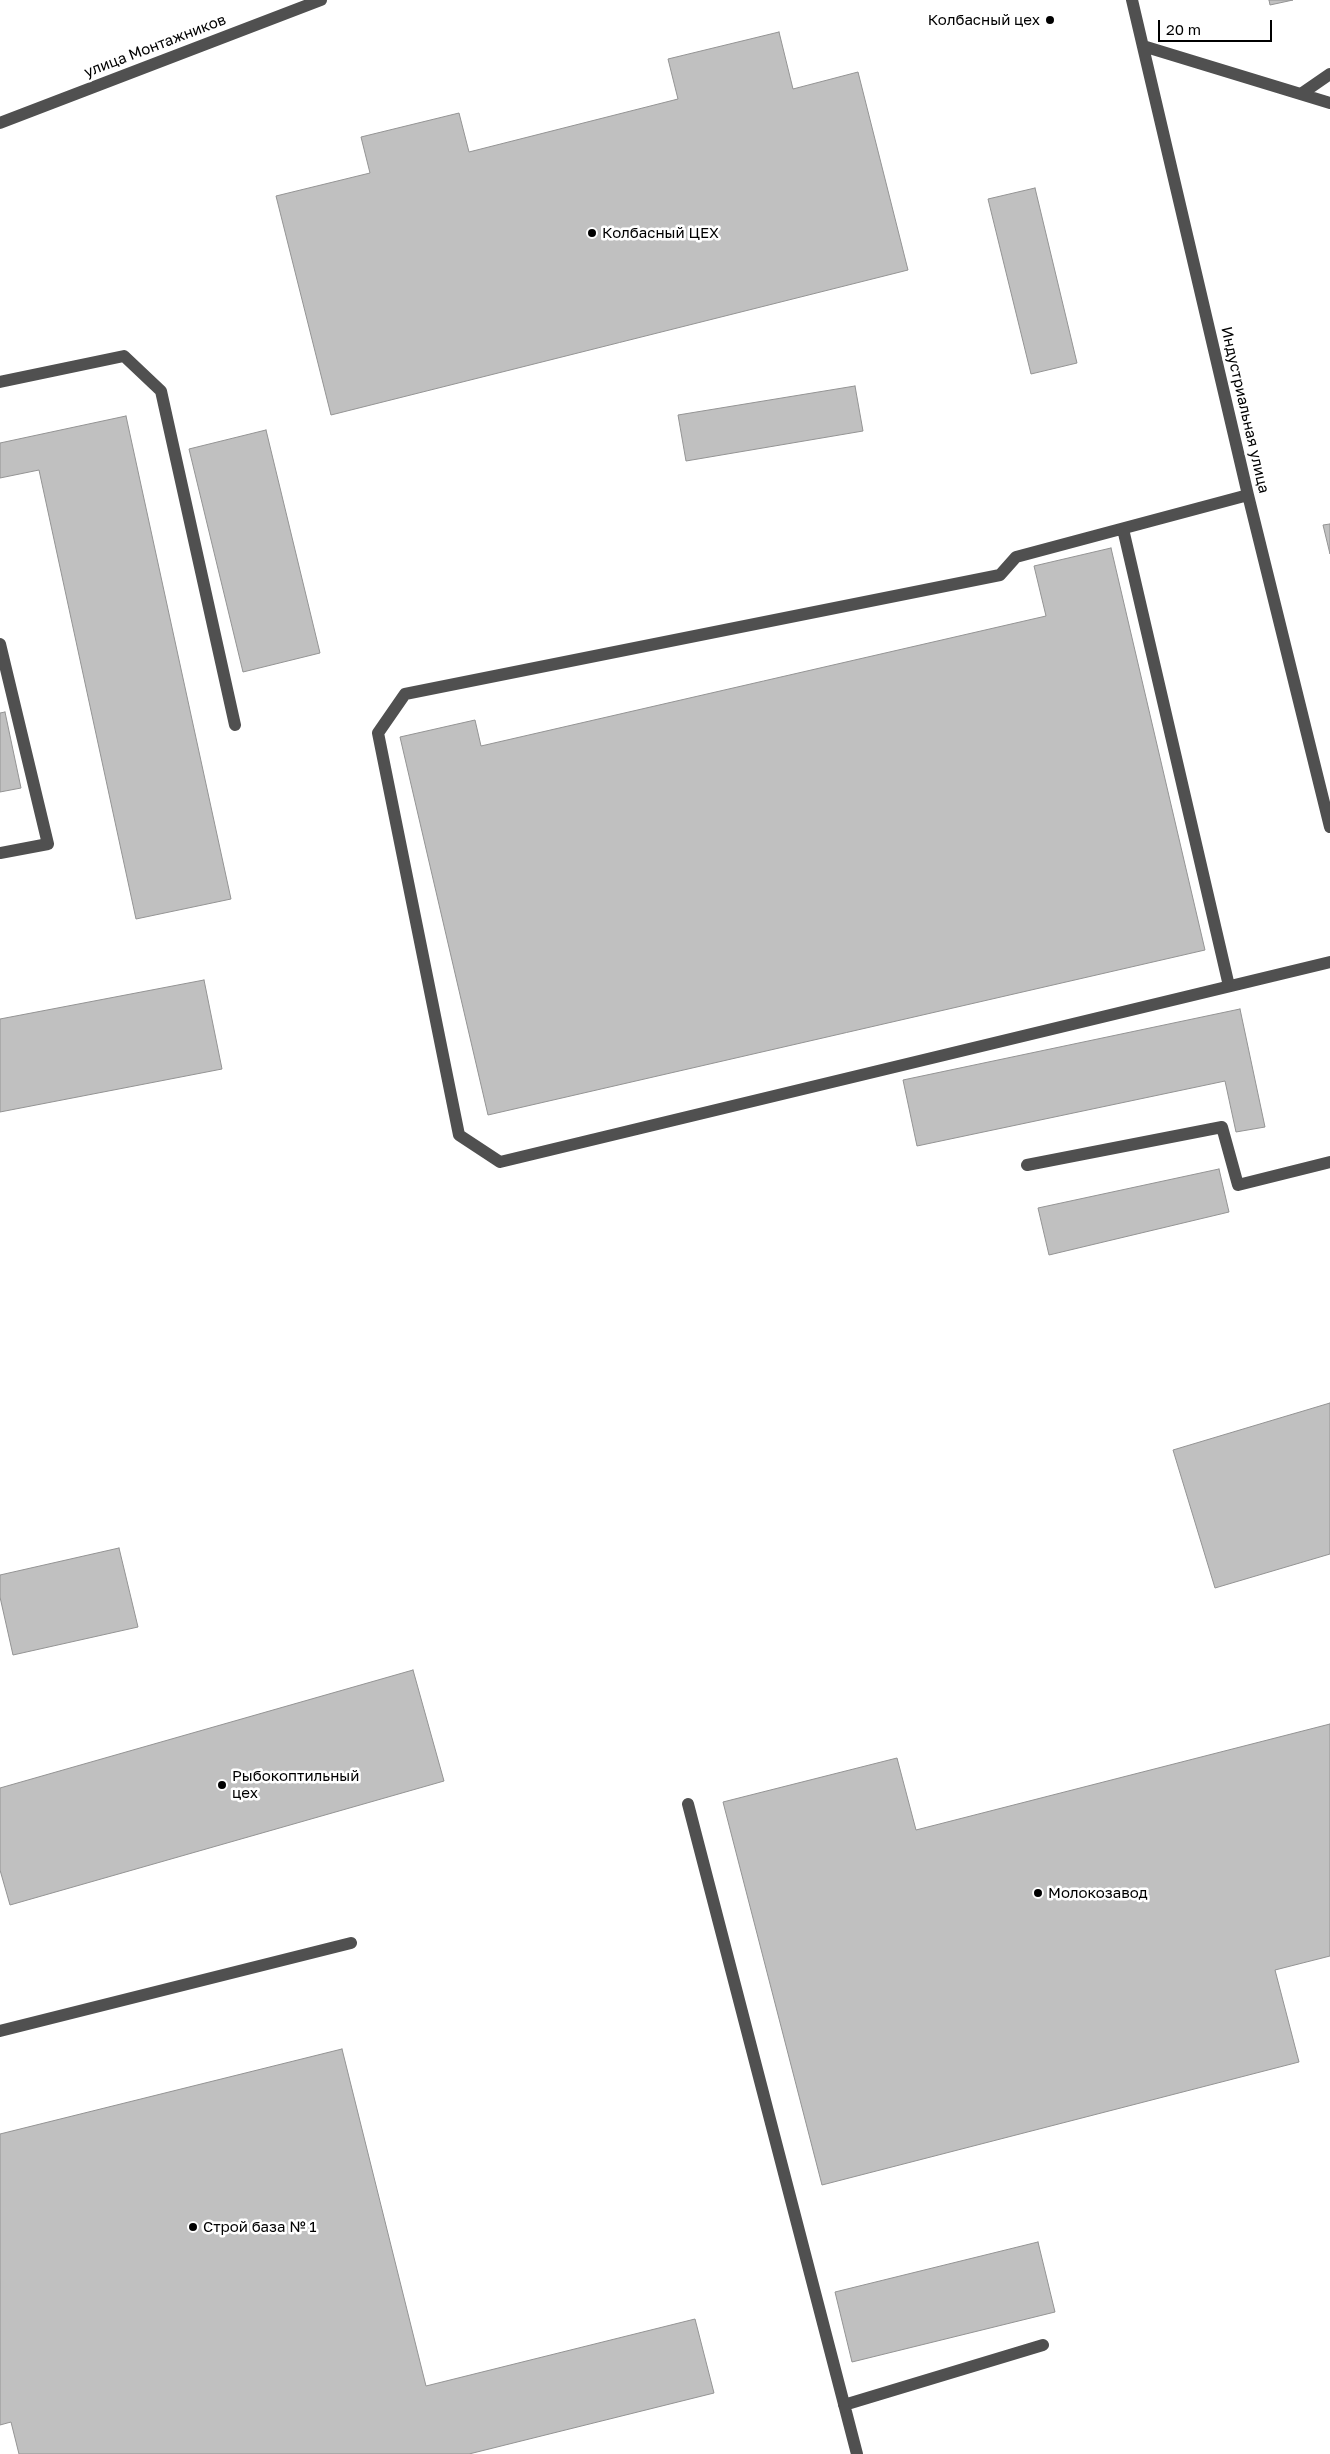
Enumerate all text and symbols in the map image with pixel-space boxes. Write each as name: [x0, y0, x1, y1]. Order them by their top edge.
scale bar: [1160, 10, 1274, 42]
street label: улица Монтажников: [82, 11, 228, 81]
place label: Колбасный цех: [928, 11, 1040, 29]
marker: Колбасный цех: [1044, 14, 1056, 26]
text: 20 m: [1166, 20, 1201, 38]
place label: Колбасный ЦЕХ: [602, 224, 719, 242]
marker: Колбасный ЦЕХ: [586, 227, 598, 239]
street label: Индустриальная улица: [1217, 325, 1273, 495]
place label: Рыбокоптильный цех: [232, 1767, 359, 1802]
marker: Рыбокоптильный цех: [216, 1779, 228, 1791]
place label: Молокозавод: [1048, 1884, 1148, 1902]
marker: Молокозавод: [1032, 1887, 1044, 1899]
place label: Строй база № 1: [203, 2218, 317, 2236]
marker: Строй база № 1: [187, 2221, 199, 2233]

